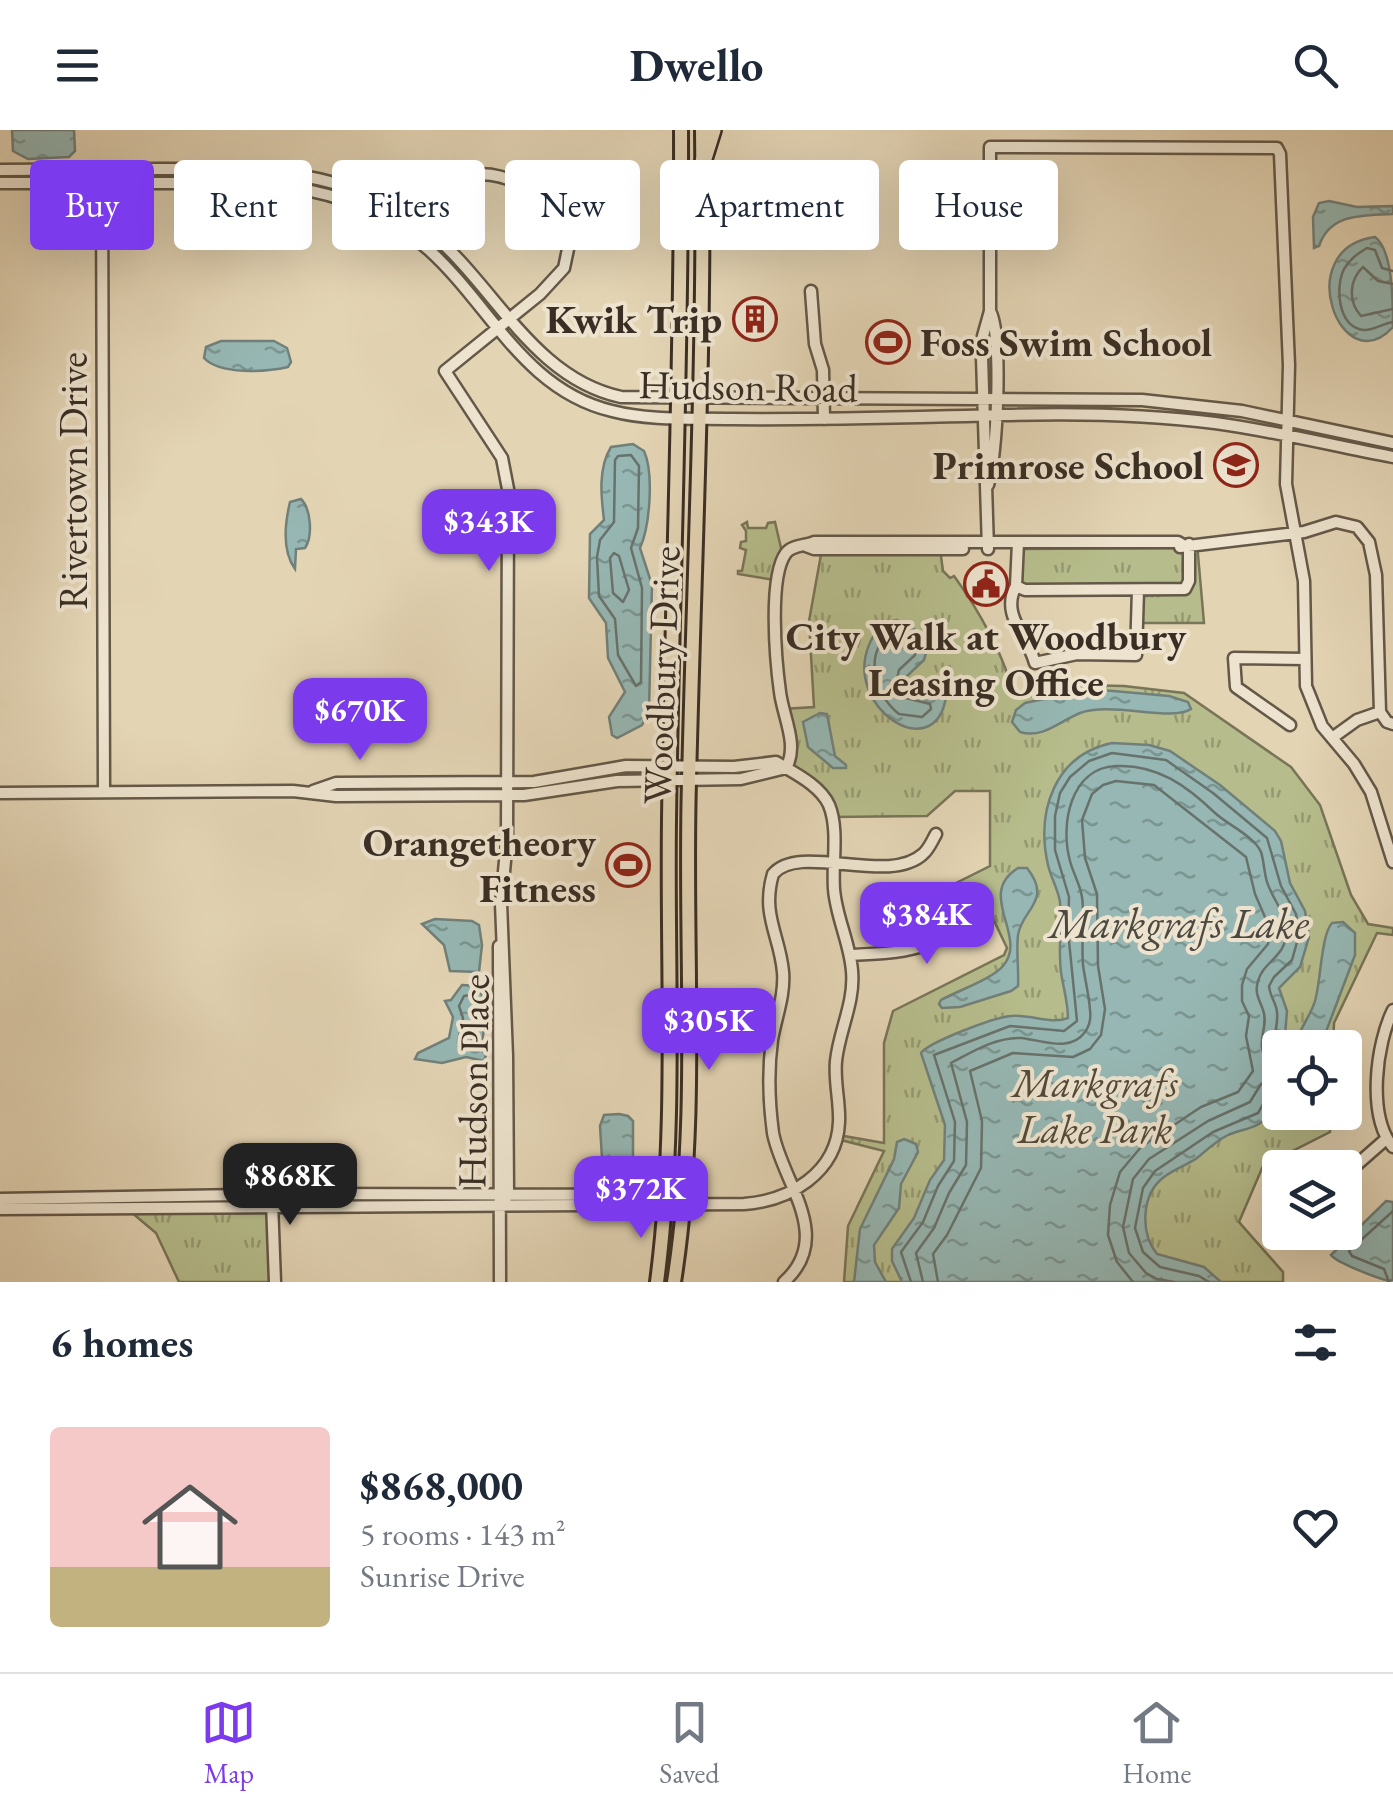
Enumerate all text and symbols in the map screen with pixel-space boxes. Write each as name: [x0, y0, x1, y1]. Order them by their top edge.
text: Dwello: [630, 36, 763, 94]
icon: menu: [50, 38, 105, 93]
icon: search: [1288, 38, 1343, 93]
chip: Buy: [30, 160, 154, 250]
chip: Rent: [174, 160, 312, 250]
chip: Filters: [332, 160, 485, 250]
chip: New: [505, 160, 640, 250]
chip: Apartment: [660, 160, 879, 250]
chip: House: [899, 160, 1058, 250]
place label: Kwik Trip: [545, 293, 722, 345]
building icon: Kwik Trip: [732, 296, 778, 342]
place label: Foss Swim School: [920, 316, 1212, 368]
sports icon: Foss Swim School: [865, 319, 911, 365]
street label: Rivertown Drive: [47, 352, 99, 610]
street label: Hudson Road: [638, 358, 859, 414]
place label: Primrose School: [933, 439, 1204, 491]
school or university icon: Primrose School: [1213, 442, 1259, 488]
pin: $343K: [419, 489, 559, 574]
text: $343K: [444, 500, 534, 542]
street label: Woodbury Drive: [631, 545, 691, 805]
public building icon: City Walk at Woodbury Leasing Office: [963, 561, 1009, 607]
place label: City Walk at Woodbury Leasing Office: [786, 610, 1187, 708]
pin: $670K: [290, 678, 430, 763]
text: $670K: [315, 689, 405, 731]
place label: Orangetheory Fitness: [363, 816, 597, 914]
sports icon: Orangetheory Fitness: [605, 842, 651, 888]
pin: $384K: [857, 882, 997, 967]
text: $384K: [882, 893, 972, 935]
water label: Markgrafs Lake: [1046, 896, 1310, 951]
street label: Hudson Place: [445, 973, 501, 1189]
pin: $305K: [639, 988, 779, 1073]
text: $305K: [664, 999, 754, 1041]
map controls: [1262, 1030, 1362, 1250]
button: locate: [1262, 1030, 1362, 1130]
park label: Markgrafs Lake Park: [1010, 1057, 1179, 1155]
pin: $868K: [220, 1143, 360, 1228]
button: layers: [1262, 1150, 1362, 1250]
text: $868K: [245, 1154, 335, 1196]
pin: $372K: [571, 1156, 711, 1241]
text: $372K: [596, 1167, 686, 1209]
text: 6 homes: [50, 1315, 193, 1370]
icon: filters: [1288, 1315, 1343, 1370]
text: $868,000: [360, 1458, 523, 1513]
icon: home: [130, 1467, 250, 1587]
icon: heart: [1288, 1500, 1343, 1555]
text: 5 rooms · 143 m²: [360, 1513, 566, 1555]
text: Sunrise Drive: [360, 1555, 525, 1597]
tab: Map: [201, 1695, 256, 1791]
tab: Saved: [659, 1695, 719, 1791]
tab: Home: [1122, 1695, 1192, 1791]

